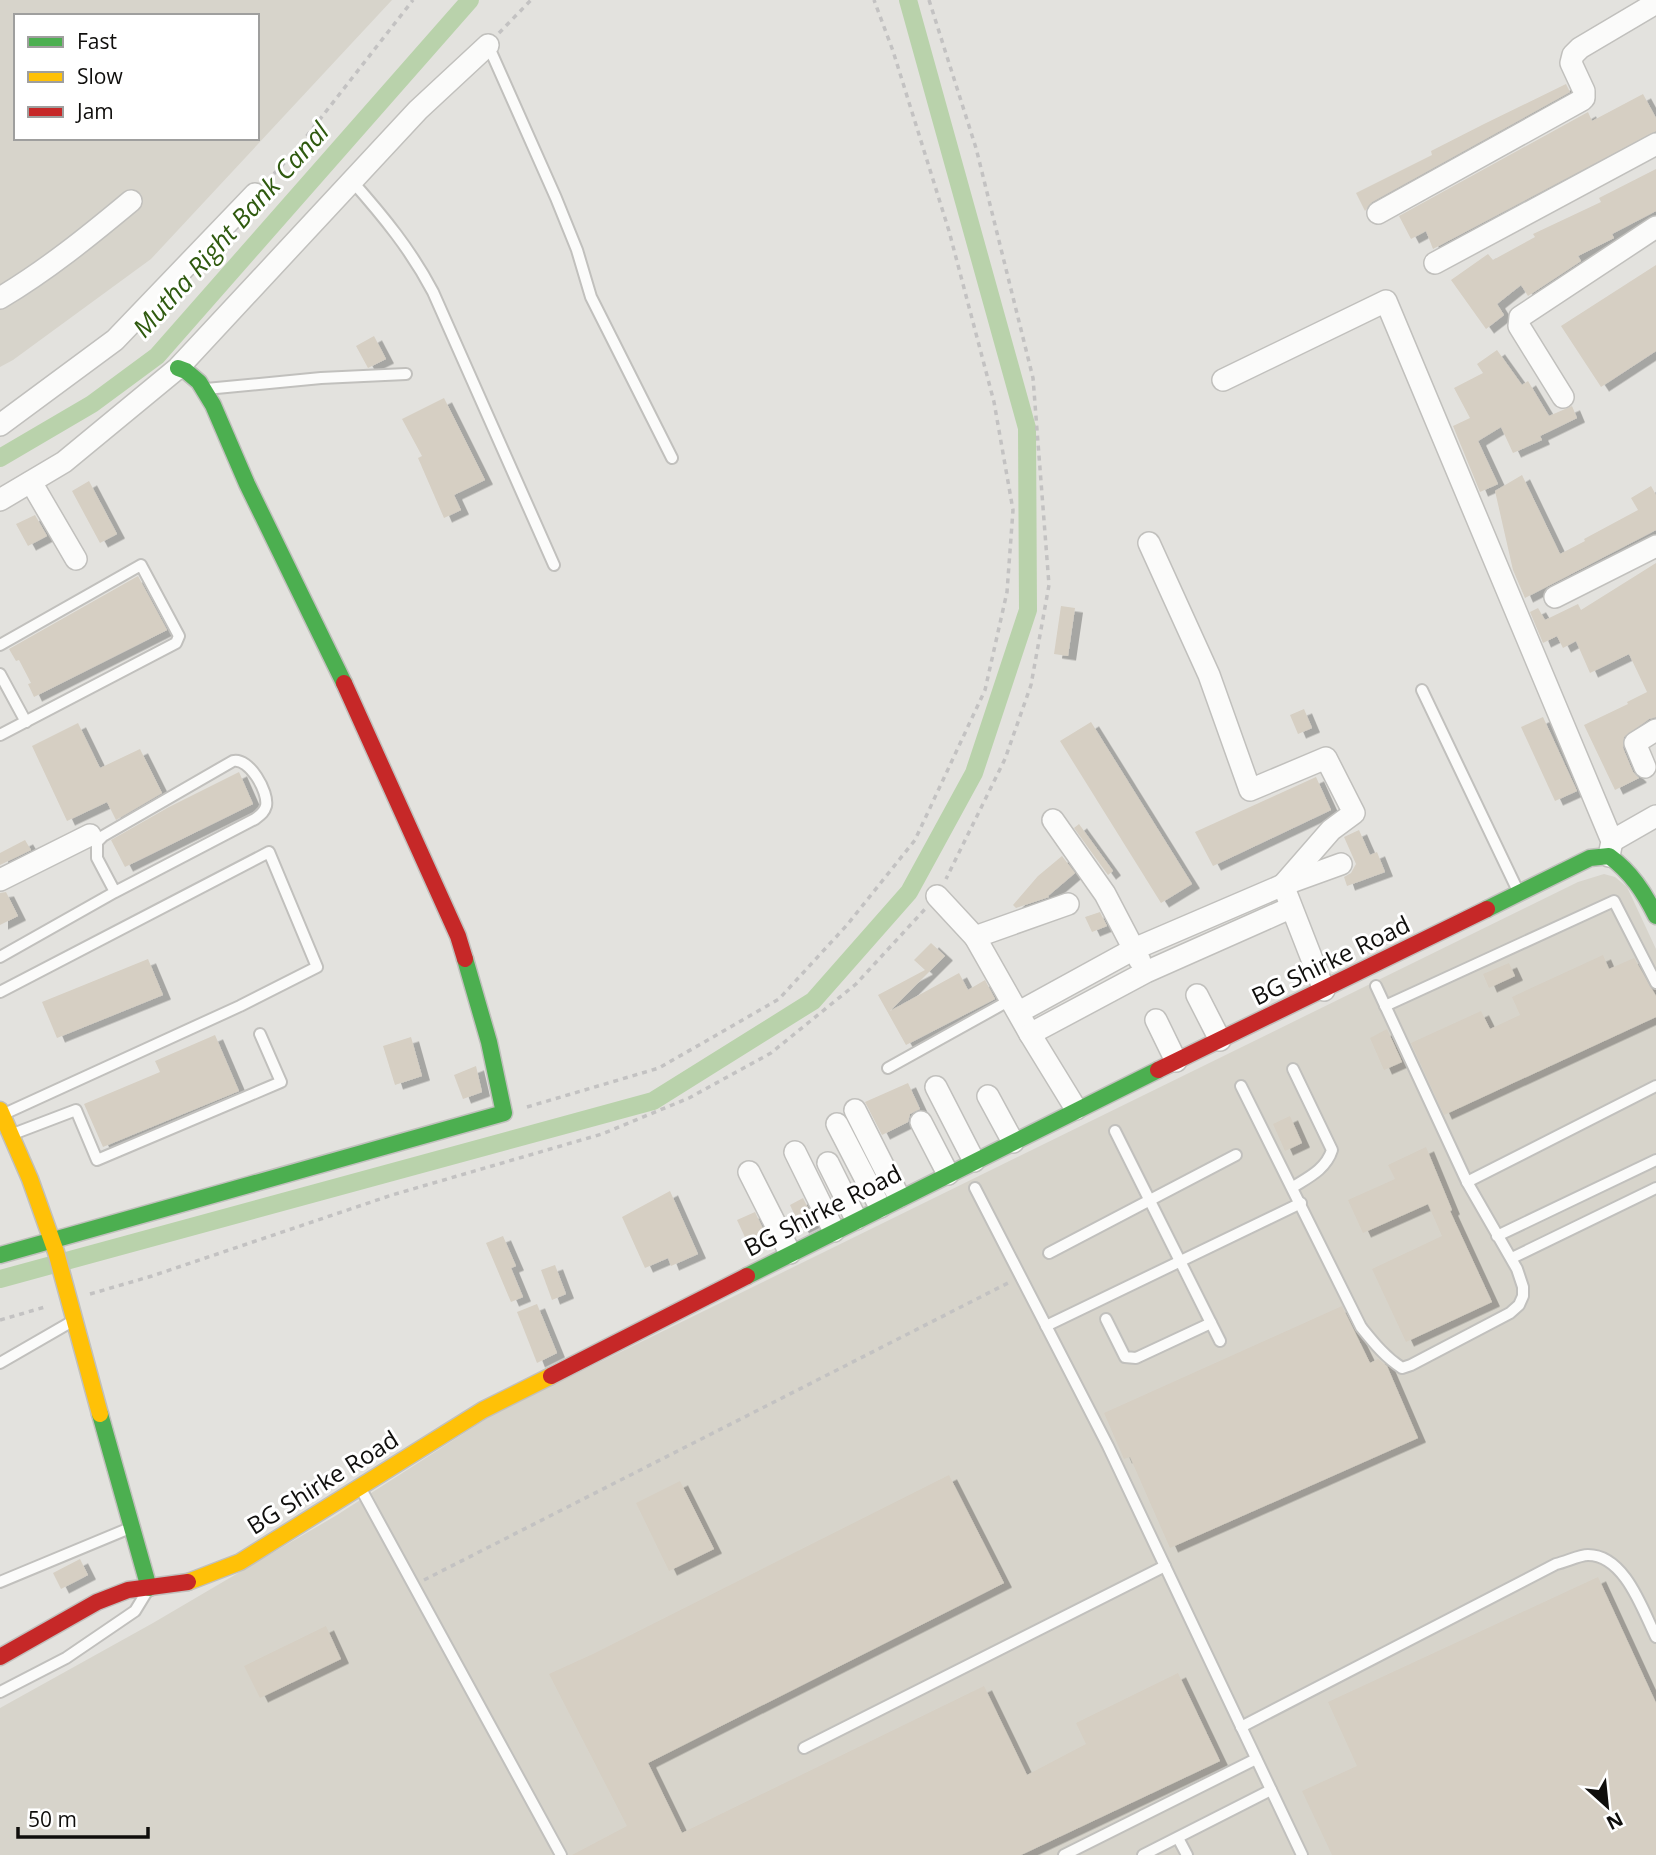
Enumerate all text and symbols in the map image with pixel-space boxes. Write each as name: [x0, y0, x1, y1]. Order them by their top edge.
legend: [14, 14, 259, 140]
text: Fast: [77, 27, 117, 55]
text: Slow: [77, 62, 123, 90]
text: Jam: [75, 97, 114, 125]
water label: Mutha Right Bank Canal: [124, 113, 338, 345]
street label: BG Shirke Road: [1246, 907, 1415, 1012]
street label: BG Shirke Road: [738, 1156, 907, 1264]
street label: BG Shirke Road: [240, 1422, 404, 1541]
north arrow: [1572, 1771, 1642, 1841]
scale bar: [18, 1796, 147, 1840]
text: 50 m: [28, 1805, 77, 1833]
text: N: [1602, 1806, 1628, 1836]

